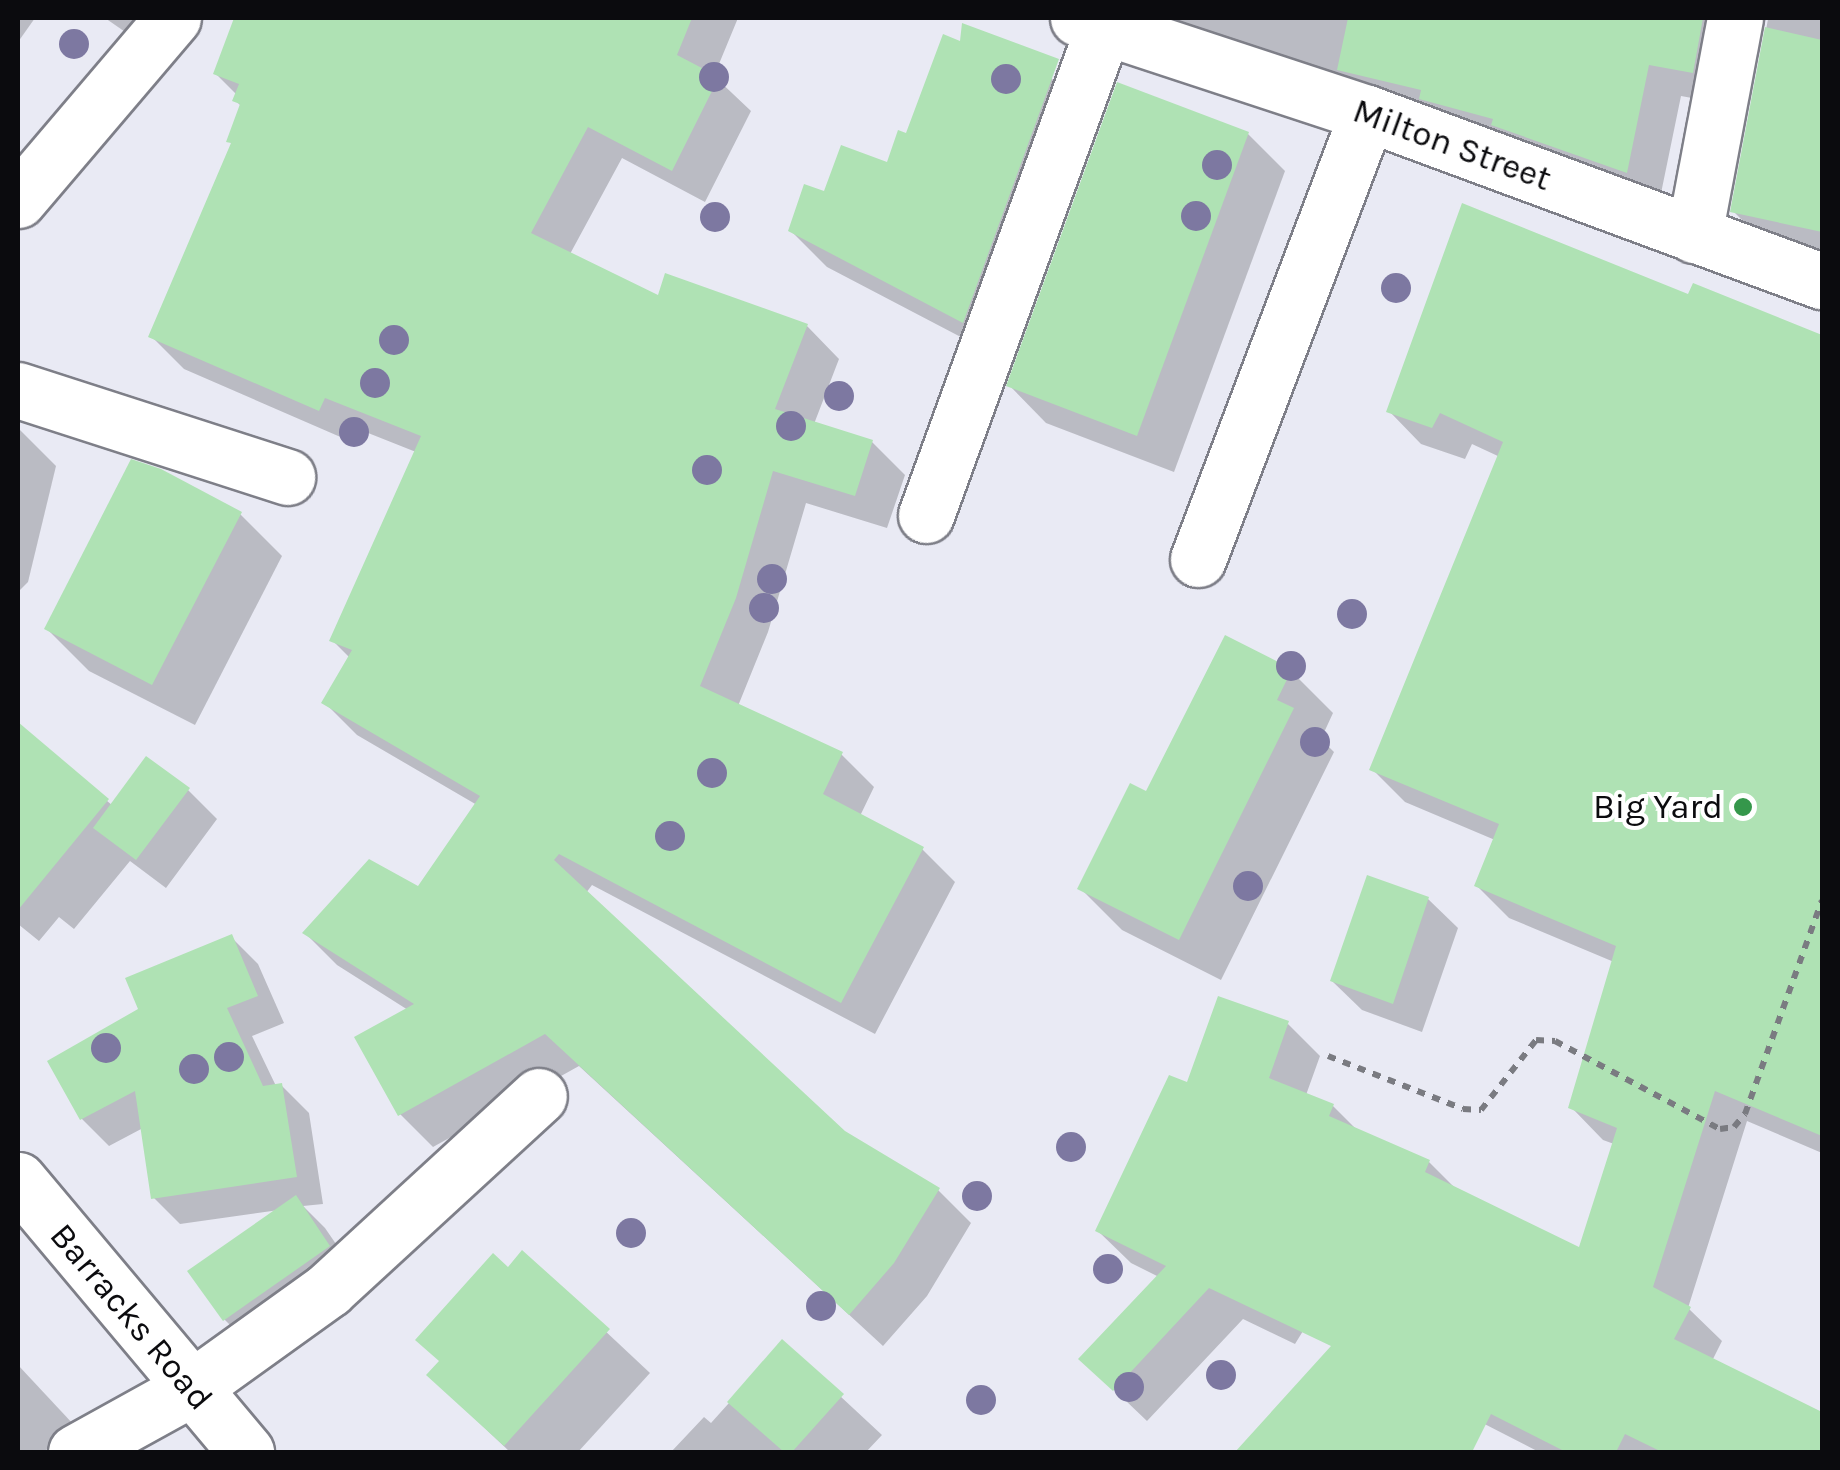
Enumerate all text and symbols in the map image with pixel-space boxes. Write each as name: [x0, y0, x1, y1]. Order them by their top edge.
street label: Milton Street: [1347, 90, 1557, 200]
place label: Big Yard: [1593, 786, 1723, 828]
marker: Big Yard: [1732, 796, 1754, 818]
street label: Barracks Road: [41, 1215, 221, 1419]

